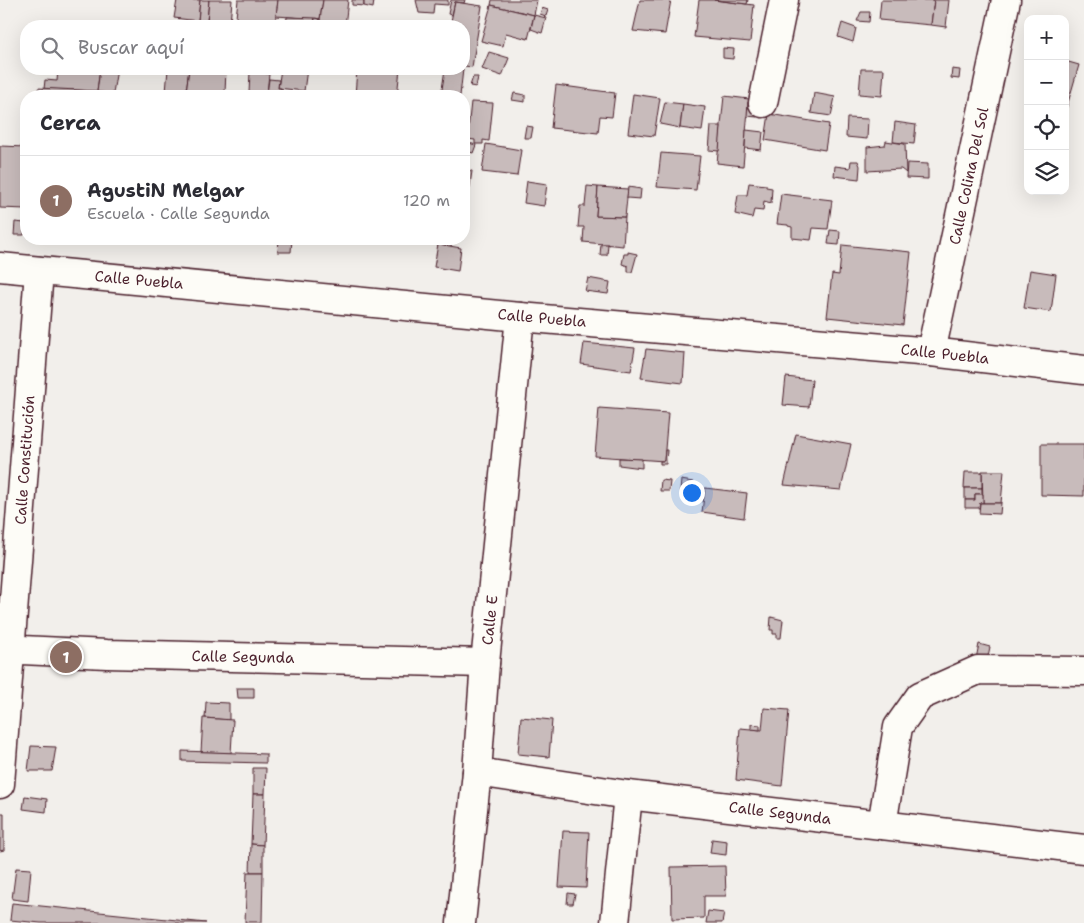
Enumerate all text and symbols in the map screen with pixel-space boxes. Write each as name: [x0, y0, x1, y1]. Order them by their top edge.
map controls: [1024, 15, 1069, 195]
button: +: [1024, 15, 1069, 60]
search box: [20, 20, 470, 75]
icon: search: [38, 34, 66, 62]
text: Buscar aquí: [78, 35, 184, 60]
button: −: [1024, 60, 1069, 105]
street label: Calle Colina Del Sol: [945, 105, 993, 247]
button: locate: [1024, 105, 1069, 150]
text: Cerca: [40, 109, 101, 137]
button: layers: [1024, 150, 1069, 195]
text: AgustiN Melgar: [87, 178, 245, 203]
text: 1: [52, 190, 60, 211]
text: 120 m: [403, 190, 450, 211]
text: Escuela · Calle Segunda: [87, 203, 270, 224]
street label: Calle Puebla: [94, 266, 185, 294]
street label: Calle Puebla: [497, 304, 588, 332]
street label: Calle Puebla: [900, 339, 991, 369]
street label: Calle Constitución: [11, 395, 39, 525]
your location: [679, 480, 705, 506]
street label: Calle E: [477, 594, 503, 646]
pin: 1: [50, 638, 82, 676]
street label: Calle Segunda: [191, 646, 295, 668]
street label: Calle Segunda: [728, 797, 833, 829]

